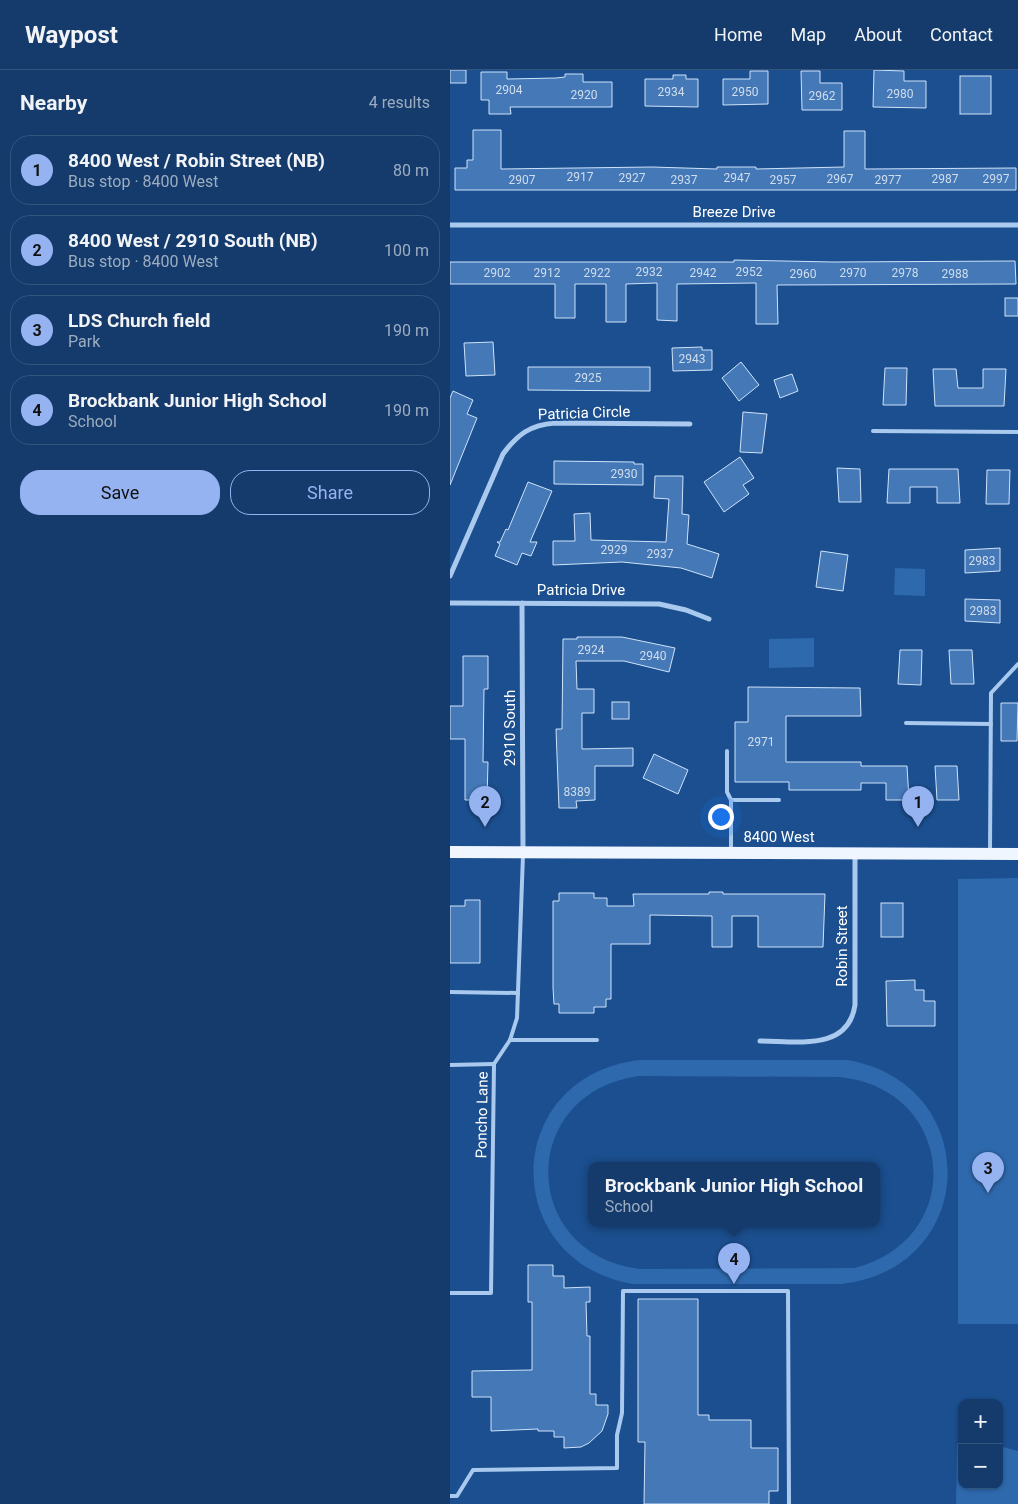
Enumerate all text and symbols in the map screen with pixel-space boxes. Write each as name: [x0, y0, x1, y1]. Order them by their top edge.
text: Waypost: [25, 21, 118, 49]
text: Home: [714, 24, 763, 45]
text: Map: [791, 24, 826, 45]
text: About: [854, 24, 902, 45]
text: Contact: [930, 24, 993, 45]
house number: 2904: [496, 83, 523, 97]
house number: 2934: [658, 85, 685, 99]
house number: 2950: [732, 85, 759, 99]
house number: 2980: [887, 87, 914, 101]
house number: 2920: [571, 88, 598, 102]
house number: 2962: [809, 89, 836, 103]
text: Nearby: [20, 91, 87, 115]
text: 4 results: [369, 93, 430, 112]
text: 8400 West / Robin Street (NB): [68, 149, 325, 172]
text: 1: [32, 161, 42, 180]
text: 80 m: [393, 161, 429, 180]
house number: 2917: [567, 170, 594, 184]
house number: 2927: [619, 171, 646, 185]
house number: 2947: [724, 171, 751, 185]
text: Bus stop · 8400 West: [68, 172, 218, 191]
house number: 2967: [827, 172, 854, 186]
house number: 2987: [932, 172, 959, 186]
house number: 2997: [983, 172, 1010, 186]
house number: 2907: [509, 173, 536, 187]
house number: 2937: [671, 173, 698, 187]
house number: 2957: [770, 173, 797, 187]
house number: 2977: [875, 173, 902, 187]
street label: Breeze Drive: [693, 203, 775, 221]
text: 8400 West / 2910 South (NB): [68, 229, 318, 252]
text: 2: [32, 241, 42, 260]
text: 100 m: [384, 241, 429, 260]
text: Bus stop · 8400 West: [68, 252, 218, 271]
house number: 2932: [636, 265, 663, 279]
house number: 2952: [736, 265, 763, 279]
house number: 2902: [484, 266, 511, 280]
house number: 2912: [534, 266, 561, 280]
house number: 2922: [584, 266, 611, 280]
house number: 2942: [690, 266, 717, 280]
house number: 2970: [840, 266, 867, 280]
house number: 2978: [892, 266, 919, 280]
house number: 2960: [790, 267, 817, 281]
house number: 2988: [942, 267, 969, 281]
text: LDS Church field: [68, 309, 210, 332]
text: 3: [32, 321, 42, 340]
text: 190 m: [384, 321, 429, 340]
text: Park: [68, 332, 100, 351]
house number: 2943: [679, 352, 705, 366]
house number: 2925: [575, 371, 602, 385]
text: Brockbank Junior High School: [68, 389, 327, 412]
text: 4: [32, 401, 42, 420]
text: 190 m: [384, 401, 429, 420]
street label: Patricia Circle: [538, 402, 631, 424]
text: School: [68, 412, 117, 431]
house number: 2930: [611, 467, 638, 481]
button: Save: [20, 470, 220, 515]
button: Share: [230, 470, 430, 515]
house number: 2929: [601, 543, 627, 557]
house number: 2937: [647, 547, 674, 561]
house number: 2983: [969, 554, 995, 568]
street label: Patricia Drive: [537, 581, 625, 599]
house number: 2983: [970, 604, 996, 618]
house number: 2924: [578, 643, 605, 657]
house number: 2940: [640, 649, 667, 663]
street label: 2910 South: [501, 690, 519, 766]
house number: 2971: [748, 735, 774, 749]
house number: 8389: [564, 785, 590, 799]
pin: 2: [469, 786, 501, 827]
pin: 1: [902, 786, 934, 827]
your location: [708, 804, 734, 830]
street label: 8400 West: [743, 828, 815, 846]
street label: Robin Street: [833, 905, 851, 987]
street label: Poncho Lane: [472, 1071, 492, 1159]
pin: 3: [972, 1152, 1004, 1193]
popup: [588, 1162, 880, 1227]
text: Brockbank Junior High School: [605, 1174, 863, 1197]
text: School: [605, 1197, 653, 1216]
pin: 4: [718, 1243, 750, 1284]
map controls: [958, 1399, 1003, 1489]
button: +: [958, 1399, 1003, 1444]
button: −: [958, 1444, 1003, 1489]

